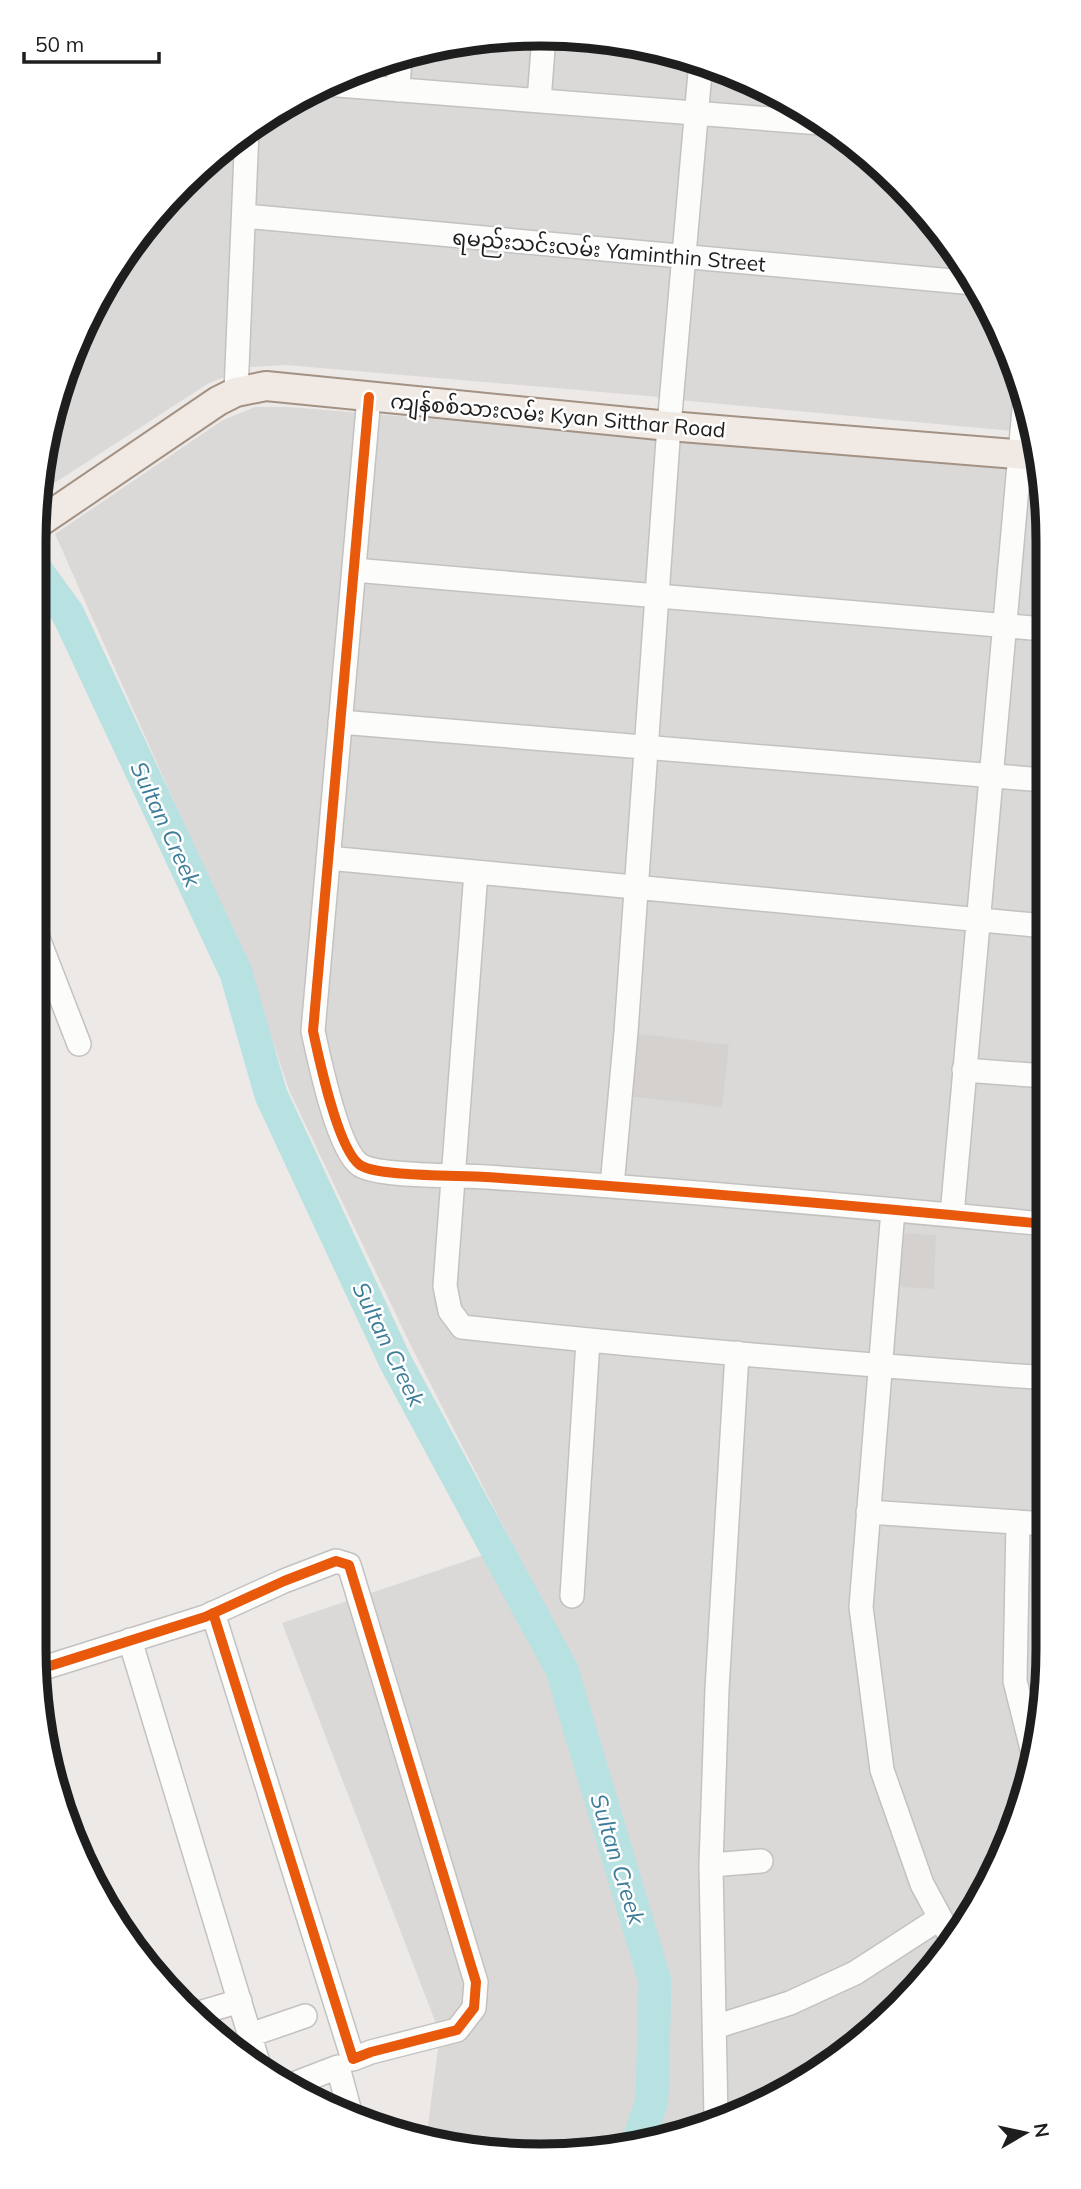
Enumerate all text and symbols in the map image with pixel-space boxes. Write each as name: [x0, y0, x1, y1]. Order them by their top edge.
scale bar: [24, 21, 159, 65]
text: 50 m: [35, 31, 84, 57]
street label: ရမည်းသင်းလမ်း Yaminthin Street: [451, 221, 767, 282]
street label: ကျန်စစ်သားလမ်း Kyan Sitthar Road: [389, 385, 727, 449]
water label: Sultan Creek: [124, 757, 208, 892]
water label: Sultan Creek: [346, 1277, 432, 1412]
water label: Sultan Creek: [584, 1790, 652, 1929]
north arrow: [990, 2098, 1060, 2168]
text: N: [1029, 2121, 1055, 2139]

